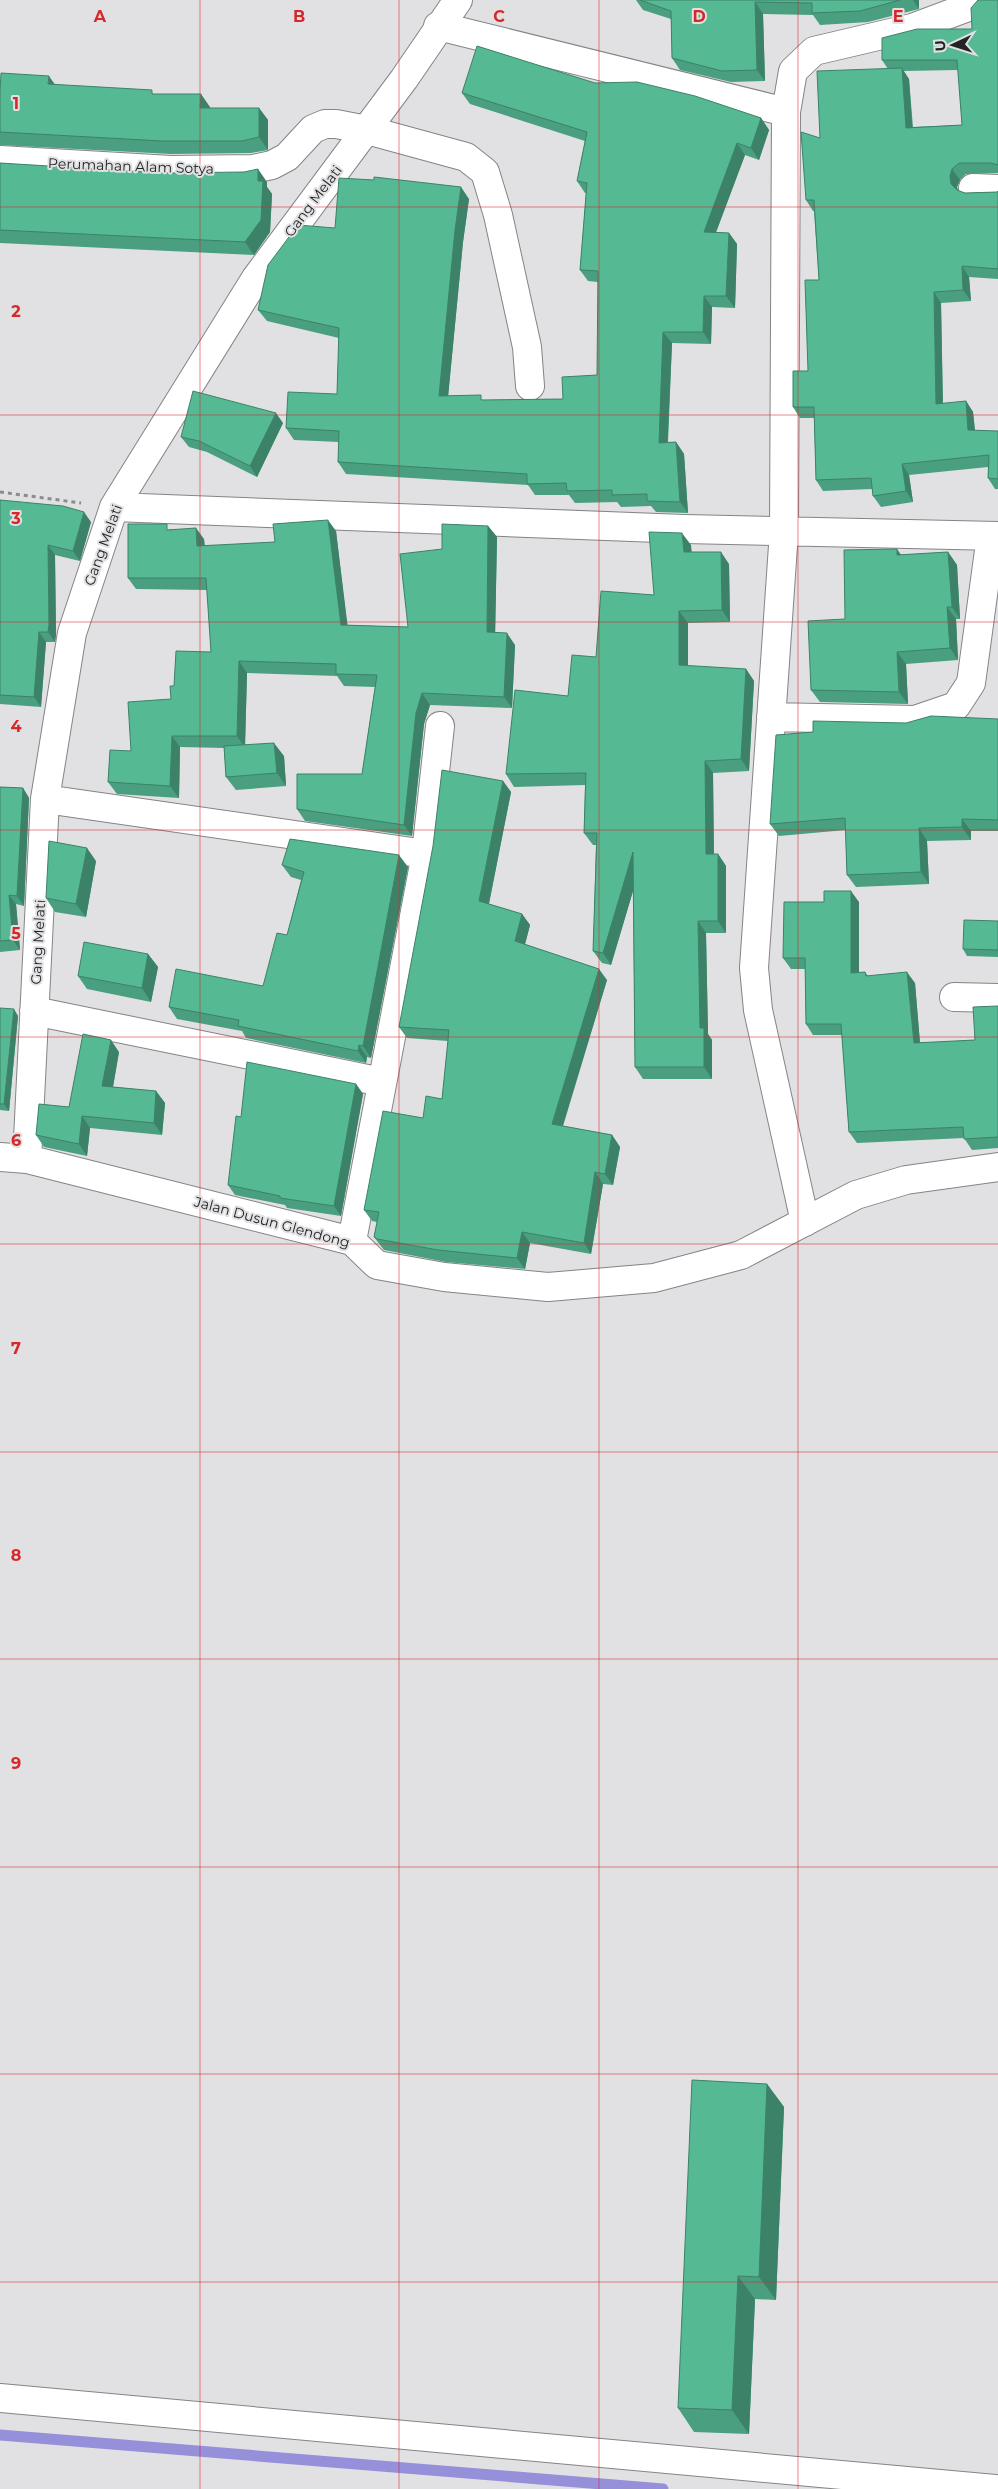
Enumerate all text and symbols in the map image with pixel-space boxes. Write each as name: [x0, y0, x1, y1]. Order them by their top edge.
text: A: [93, 7, 107, 26]
text: B: [293, 7, 305, 26]
text: C: [493, 7, 505, 26]
text: D: [692, 7, 706, 26]
text: E: [893, 7, 903, 26]
north arrow: [928, 20, 978, 70]
text: U: [931, 40, 949, 52]
text: 1: [13, 94, 19, 113]
street label: Perumahan Alam Sotya: [48, 154, 214, 178]
street label: Gang Melati: [280, 162, 346, 240]
text: 2: [11, 302, 21, 321]
street label: Gang Melati: [80, 502, 126, 588]
text: 3: [10, 509, 21, 528]
text: 4: [10, 717, 22, 736]
street label: Gang Melati: [27, 899, 49, 985]
text: 5: [11, 924, 21, 943]
text: 6: [11, 1131, 21, 1150]
street label: Jalan Dusun Glendong: [191, 1192, 352, 1251]
text: 7: [11, 1339, 21, 1358]
text: 8: [11, 1546, 21, 1565]
text: 9: [11, 1754, 21, 1773]

